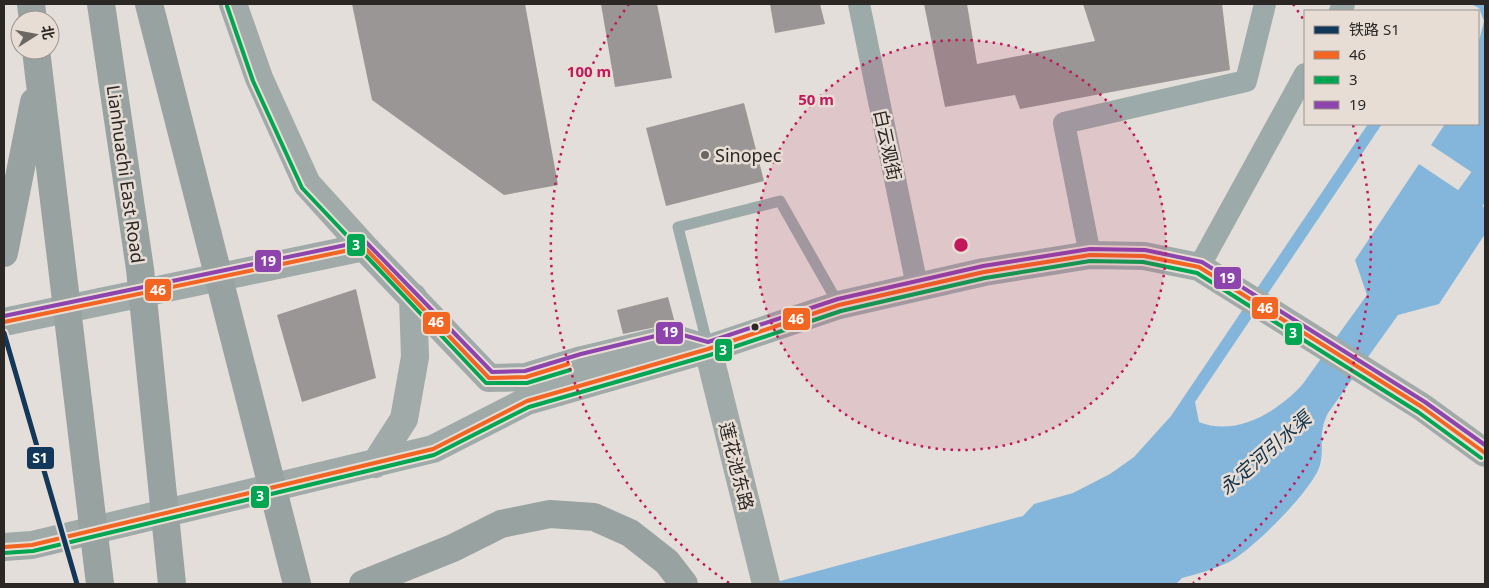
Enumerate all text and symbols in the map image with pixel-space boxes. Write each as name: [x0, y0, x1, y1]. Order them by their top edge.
north arrow: [10, 10, 60, 60]
legend: [1304, 10, 1479, 125]
text: 铁路 S1: [1349, 19, 1400, 39]
text: 北: [38, 24, 59, 41]
text: 46: [1349, 44, 1366, 64]
text: 100 m: [567, 61, 611, 81]
text: 3: [1349, 69, 1358, 89]
street label: Lianhuachi East Road: [102, 83, 150, 265]
text: 50 m: [798, 89, 834, 109]
text: 19: [1349, 94, 1366, 114]
street label: 白云观街: [869, 107, 907, 183]
place label: Sinopec: [715, 143, 782, 167]
marker: Sinopec: [699, 149, 711, 161]
line badge: 3: [346, 233, 366, 257]
text: 3: [352, 235, 360, 254]
centre of rings: [952, 236, 970, 254]
line badge: 19: [254, 249, 282, 273]
text: 19: [260, 251, 276, 270]
line badge: 19: [1213, 266, 1242, 290]
text: 19: [1219, 268, 1235, 287]
line badge: 46: [144, 278, 172, 302]
text: 46: [150, 280, 166, 299]
line badge: 46: [1251, 296, 1279, 320]
text: 46: [1257, 298, 1273, 317]
line badge: 46: [782, 307, 811, 331]
text: 46: [788, 309, 804, 328]
line badge: 46: [422, 311, 451, 335]
text: 46: [428, 312, 444, 331]
line badge: 19: [655, 321, 684, 345]
text: 19: [662, 322, 678, 341]
unlabelled marker: [750, 322, 760, 332]
line badge: 3: [1284, 322, 1303, 346]
text: 3: [1289, 323, 1297, 342]
line badge: 3: [714, 338, 733, 362]
text: 3: [719, 340, 727, 359]
water label: 永定河引水渠: [1213, 404, 1319, 500]
street label: 莲花池东路: [714, 419, 760, 513]
line badge: S1: [26, 446, 55, 470]
text: S1: [32, 448, 48, 467]
line badge: 3: [250, 485, 270, 509]
text: 3: [256, 486, 264, 505]

